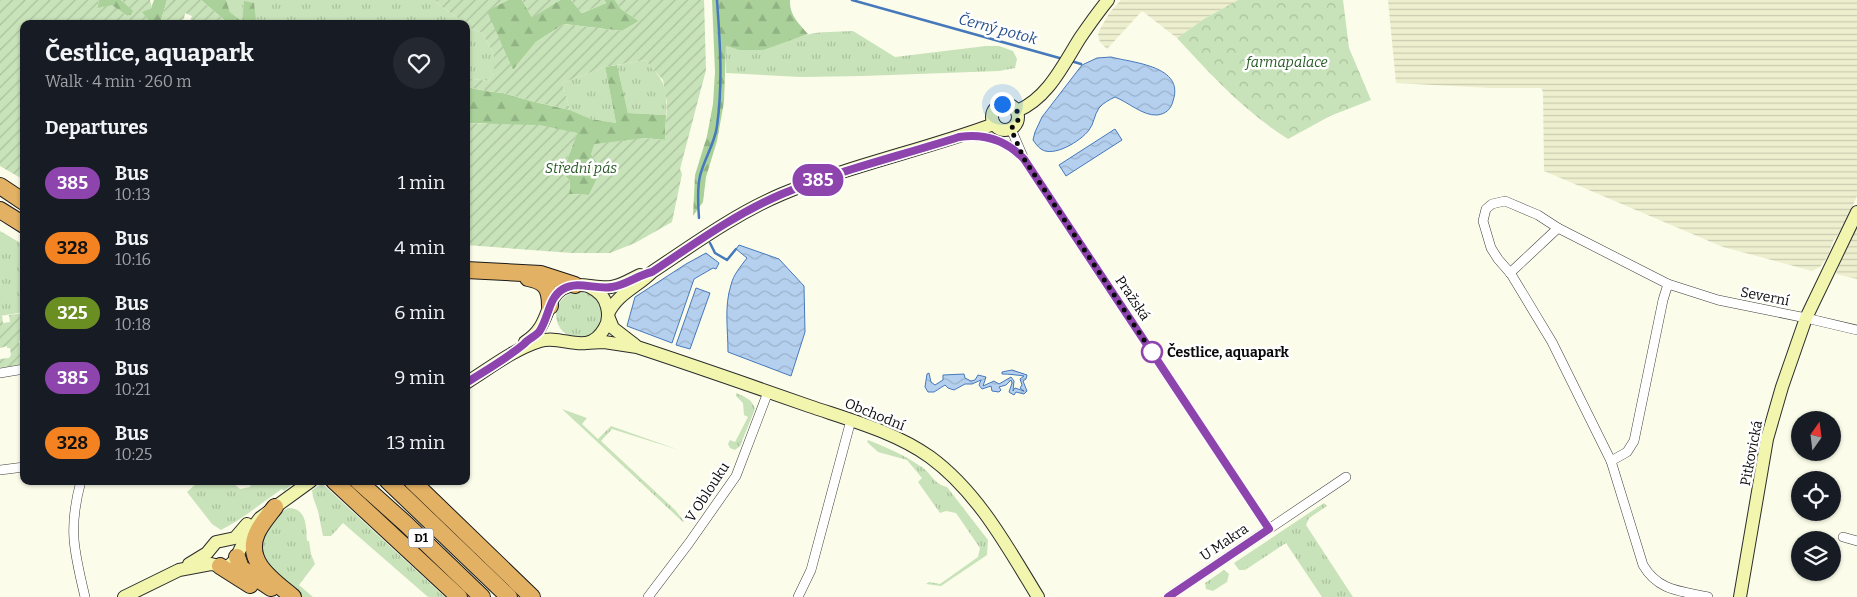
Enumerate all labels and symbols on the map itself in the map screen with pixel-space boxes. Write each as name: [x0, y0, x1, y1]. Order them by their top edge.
water label: Černý potok: [957, 10, 1040, 48]
park label: farmapalace: [1244, 54, 1328, 71]
your location: [990, 92, 1015, 117]
park label: Střední pás: [545, 160, 617, 177]
line badge: 385: [789, 164, 847, 196]
street label: Pražská: [1112, 273, 1154, 324]
street label: Severní: [1739, 283, 1792, 310]
marker: Čestlice, aquapark: [1141, 341, 1163, 363]
place label: Čestlice, aquapark: [1167, 342, 1290, 361]
street label: Obchodní: [842, 395, 908, 435]
north arrow: [1791, 411, 1841, 461]
street label: Pitkovická: [1737, 419, 1766, 487]
street label: V Oblouku: [682, 459, 733, 525]
street label: U Makra: [1197, 520, 1252, 565]
road number: D1: [408, 528, 434, 548]

